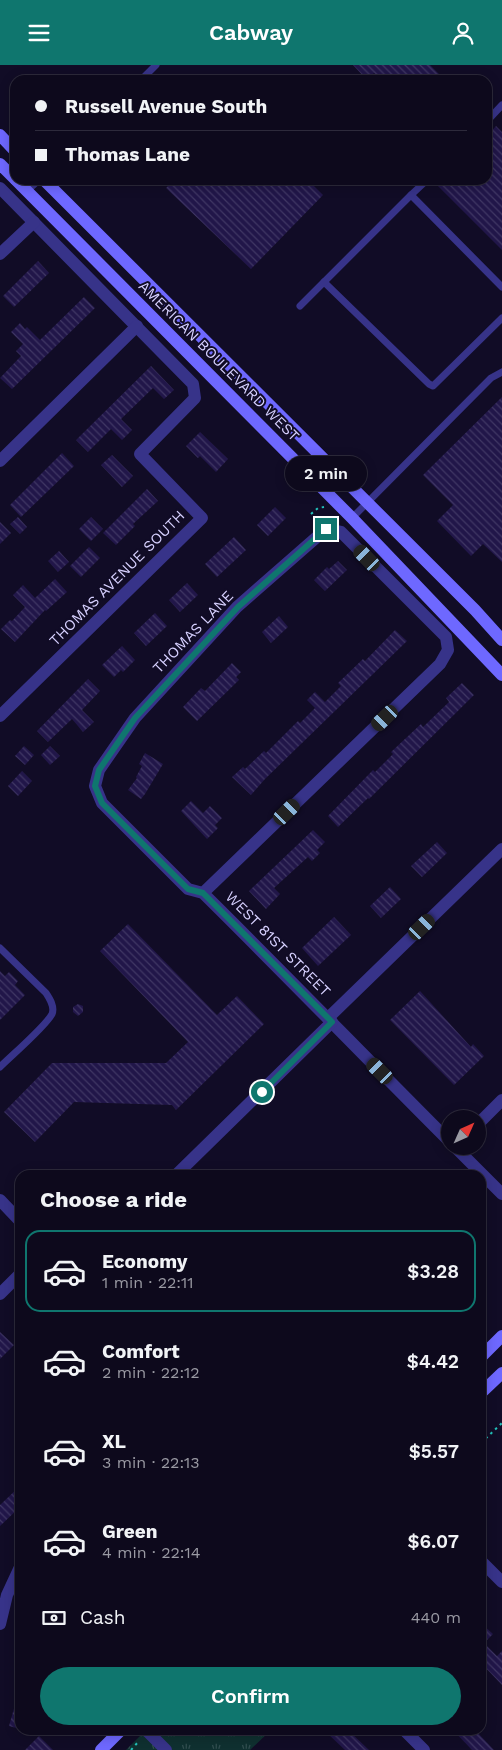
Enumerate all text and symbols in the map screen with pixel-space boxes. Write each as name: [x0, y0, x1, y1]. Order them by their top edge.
icon: menu: [25, 19, 53, 47]
icon: person: [449, 19, 477, 47]
text: Cabway: [209, 20, 293, 45]
text: Russell Avenue South: [65, 95, 267, 118]
text: Thomas Lane: [65, 143, 190, 166]
street label: AMERICAN BOULEVARD WEST: [135, 277, 303, 445]
callout: 2 min: [285, 457, 367, 491]
text: 2 min: [304, 464, 348, 483]
street label: THOMAS AVENUE SOUTH: [46, 507, 188, 649]
route end: [315, 518, 337, 540]
car: [351, 542, 382, 574]
street label: THOMAS LANE: [149, 587, 237, 677]
car: [368, 702, 401, 734]
car: [270, 796, 303, 828]
street label: WEST 81ST STREET: [222, 888, 334, 1000]
car: [405, 911, 438, 943]
car: [364, 1055, 395, 1087]
route start: [251, 1081, 273, 1103]
north arrow: [441, 1110, 486, 1155]
map controls: [441, 1110, 486, 1155]
text: Choose a ride: [40, 1187, 187, 1212]
icon: car: [42, 1249, 87, 1294]
text: Economy: [102, 1250, 187, 1273]
text: $3.28: [407, 1260, 459, 1283]
text: 1 min · 22:11: [102, 1273, 194, 1292]
icon: car: [42, 1339, 87, 1384]
text: Comfort: [102, 1340, 180, 1363]
text: $4.42: [407, 1350, 459, 1373]
text: 2 min · 22:12: [102, 1363, 200, 1382]
icon: car: [42, 1429, 87, 1474]
text: XL: [102, 1430, 126, 1453]
text: $5.57: [409, 1440, 459, 1463]
text: 3 min · 22:13: [102, 1453, 200, 1472]
icon: car: [42, 1519, 87, 1564]
text: Green: [102, 1520, 158, 1543]
text: $6.07: [407, 1530, 459, 1553]
text: 4 min · 22:14: [102, 1543, 201, 1562]
icon: cash: [40, 1604, 68, 1632]
text: Cash: [80, 1606, 126, 1629]
text: 440 m: [411, 1608, 461, 1627]
button: Confirm: [40, 1667, 461, 1725]

